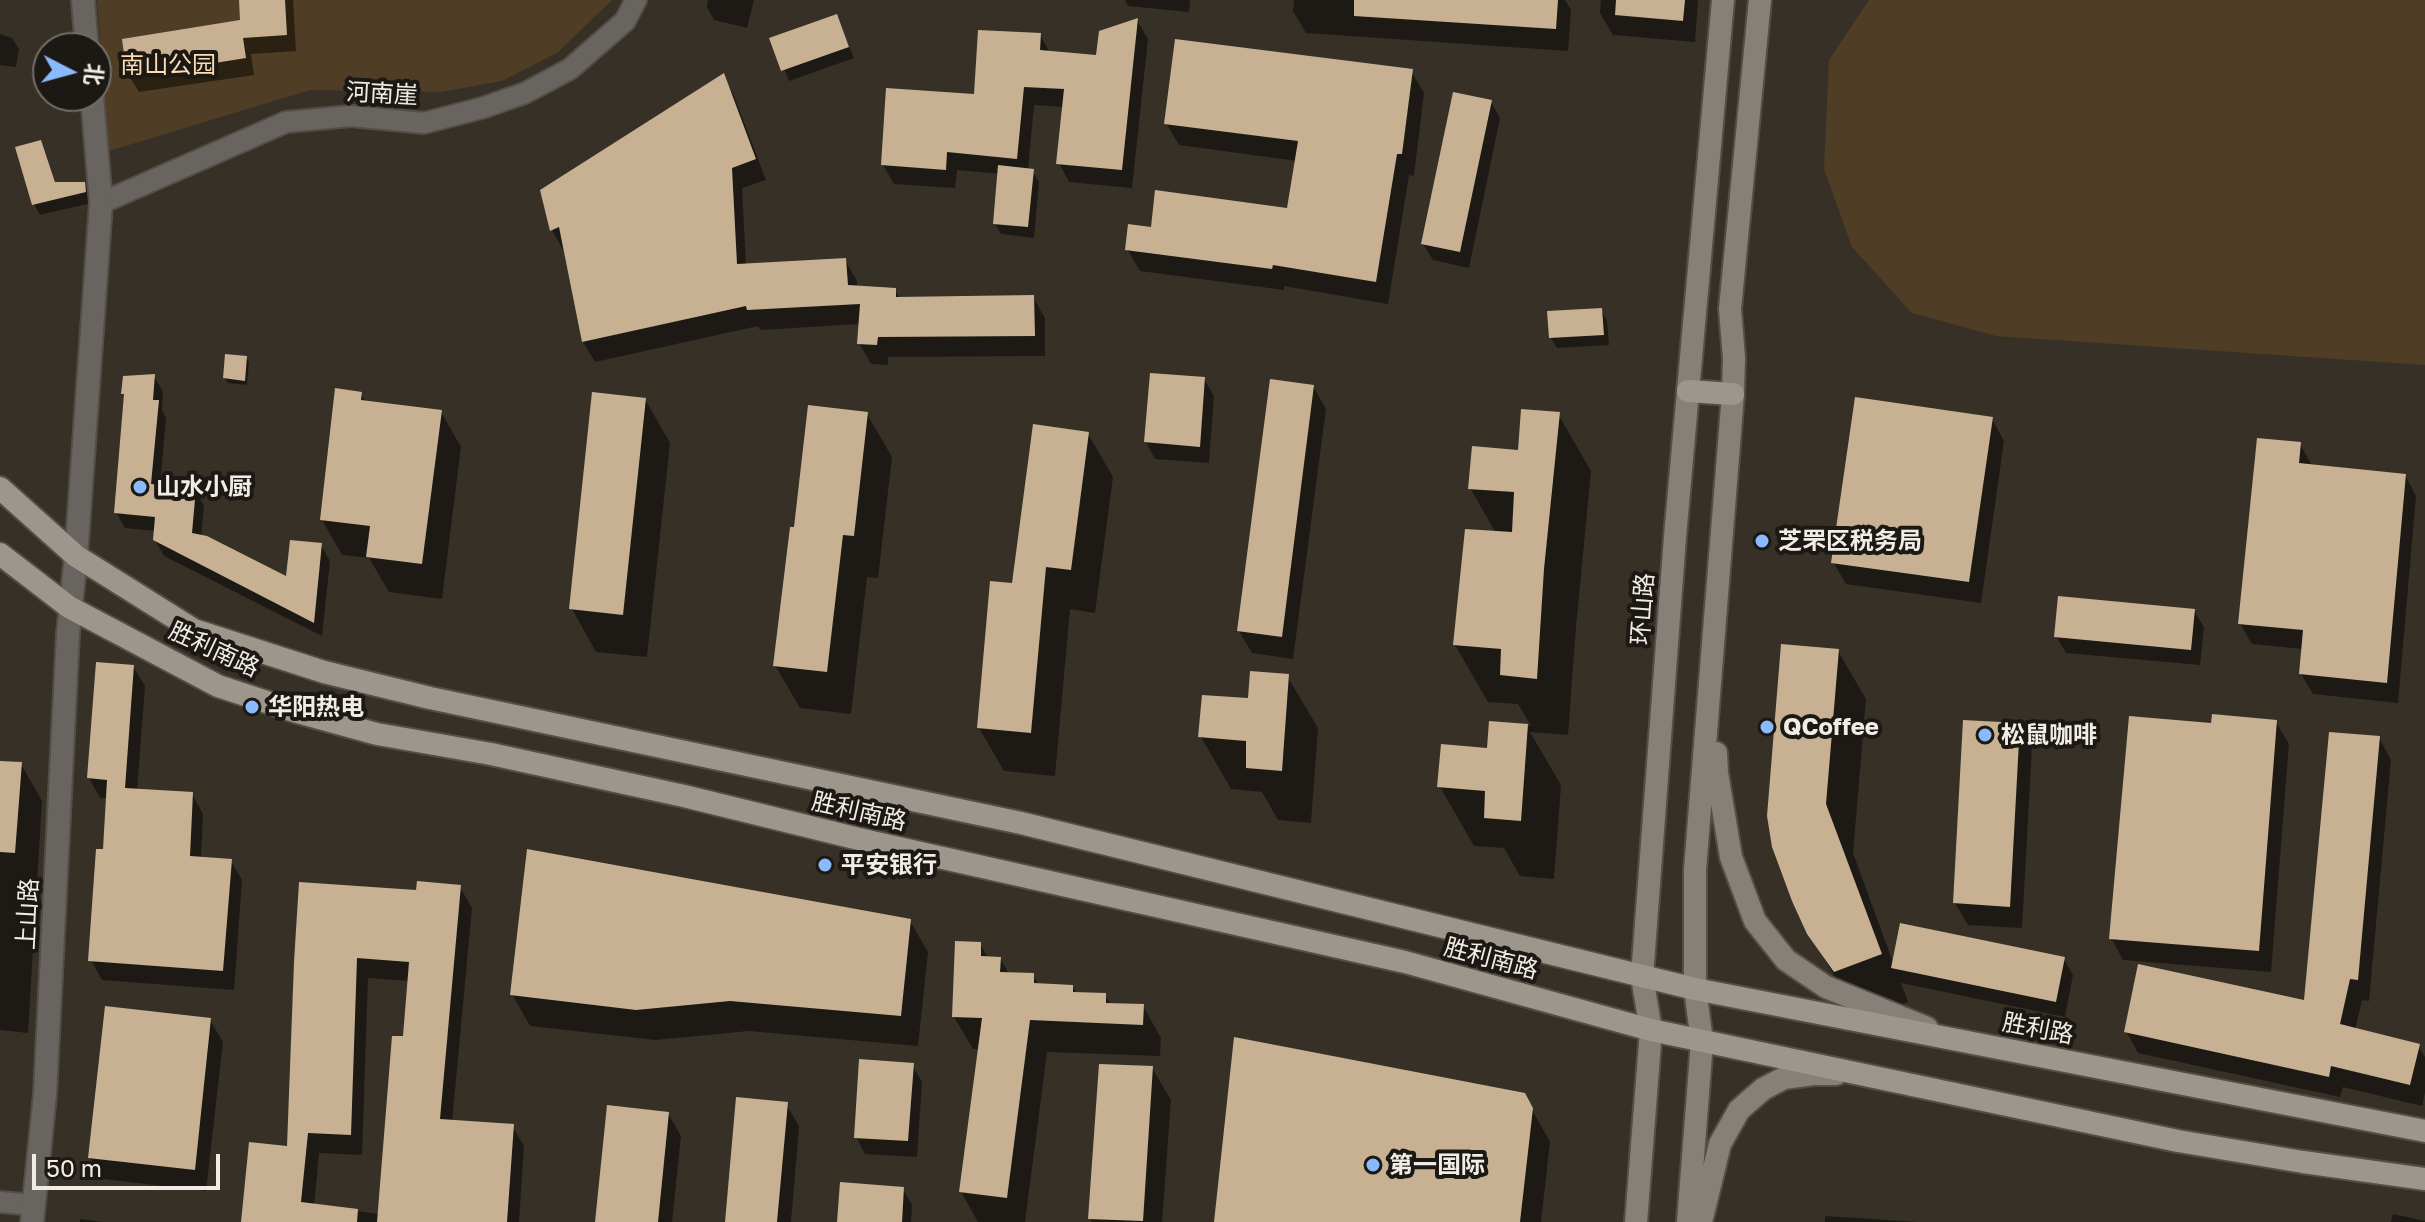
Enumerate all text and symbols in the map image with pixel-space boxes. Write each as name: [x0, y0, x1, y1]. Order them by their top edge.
north arrow: [32, 32, 112, 112]
park label: 南山公园: [120, 51, 216, 79]
text: 北: [80, 62, 109, 87]
street label: 河南崖: [345, 78, 419, 110]
place label: 山水小厨: [156, 473, 252, 501]
marker: 山水小厨: [131, 478, 149, 496]
place label: 芝罘区税务局: [1778, 527, 1922, 555]
marker: 芝罘区税务局: [1753, 532, 1771, 550]
street label: 环山路: [1626, 572, 1660, 646]
street label: 胜利南路: [164, 617, 264, 683]
place label: 华阳热电: [268, 693, 364, 721]
marker: 华阳热电: [243, 698, 261, 716]
place label: QCoffee: [1783, 713, 1879, 741]
marker: QCoffee: [1758, 718, 1776, 736]
place label: 松鼠咖啡: [2001, 721, 2097, 749]
marker: 松鼠咖啡: [1976, 726, 1994, 744]
street label: 胜利南路: [809, 787, 909, 837]
place label: 平安银行: [841, 851, 937, 879]
marker: 平安银行: [816, 856, 834, 874]
street label: 上山路: [12, 877, 44, 951]
street label: 胜利南路: [1441, 933, 1541, 985]
street label: 胜利路: [2000, 1008, 2076, 1050]
scale bar: [36, 1138, 224, 1188]
place label: 第一国际: [1389, 1151, 1485, 1179]
text: 50 m: [46, 1153, 102, 1182]
marker: 第一国际: [1364, 1156, 1382, 1174]

